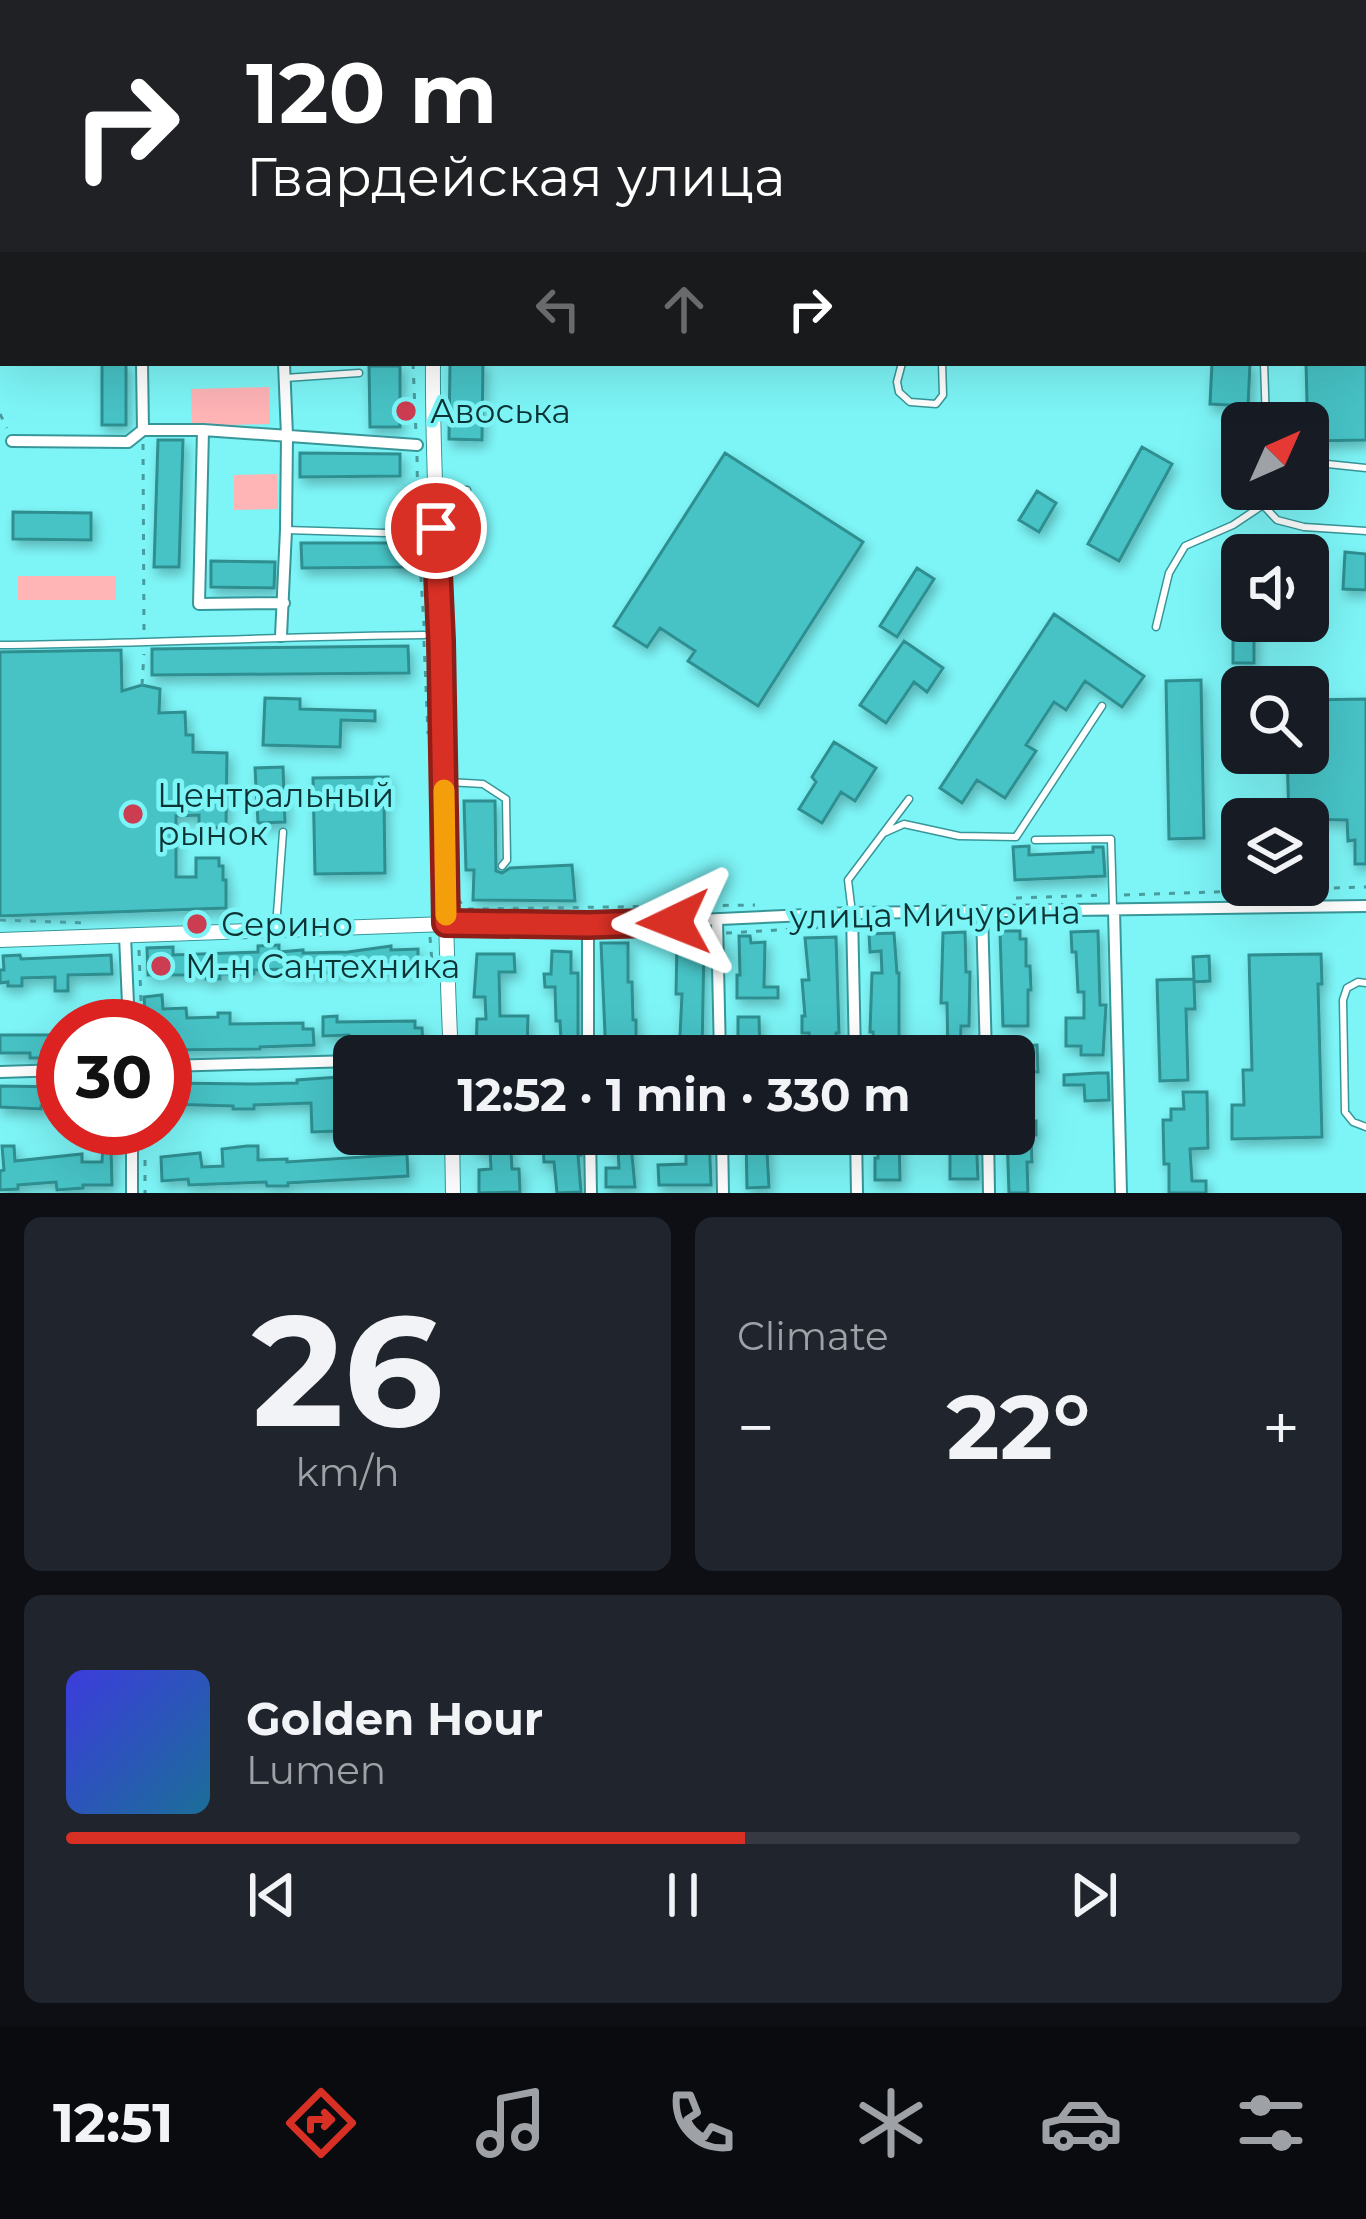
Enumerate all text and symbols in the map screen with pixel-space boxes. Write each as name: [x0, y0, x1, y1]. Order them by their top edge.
text: 120 m: [246, 42, 497, 144]
icon: right: [48, 48, 204, 204]
text: Гвардейская улица: [246, 144, 785, 210]
icon: left: [525, 276, 591, 342]
icon: ahead: [651, 276, 717, 342]
icon: right: [777, 276, 843, 342]
place label: Авоська: [430, 391, 571, 431]
marker: Авоська: [393, 398, 419, 424]
north arrow: [1221, 402, 1329, 510]
map controls: [1221, 402, 1329, 906]
pin: [385, 477, 487, 579]
icon: arrive: [403, 495, 469, 561]
button: sound: [1221, 534, 1329, 642]
button: search: [1221, 666, 1329, 774]
place label: Центральный рынок: [157, 775, 394, 853]
button: layers: [1221, 798, 1329, 906]
marker: Центральный рынок: [120, 801, 146, 827]
position arrow: [611, 859, 737, 985]
street label: улица Мичурина: [788, 891, 1081, 937]
place label: Серино: [221, 904, 353, 944]
marker: Серино: [184, 911, 210, 937]
place label: М-н Сантехника: [185, 946, 460, 986]
marker: М-н Сантехника: [148, 953, 174, 979]
speed limit sign: 30: [36, 999, 192, 1155]
text: 12:52 · 1 min · 330 m: [458, 1067, 910, 1122]
text: 26: [252, 1275, 443, 1465]
text: Climate: [737, 1312, 889, 1360]
text: 22°: [947, 1372, 1090, 1482]
text: −: [737, 1387, 775, 1468]
text: +: [1262, 1387, 1300, 1468]
text: km/h: [295, 1448, 400, 1496]
text: Golden Hour: [246, 1691, 543, 1746]
text: Lumen: [246, 1746, 386, 1794]
icon: previous: [239, 1862, 305, 1928]
icon: pause: [650, 1862, 716, 1928]
icon: next: [1061, 1862, 1127, 1928]
icon: directions: [279, 2081, 363, 2165]
icon: music: [469, 2081, 553, 2165]
icon: phone: [659, 2081, 743, 2165]
icon: climate: [849, 2081, 933, 2165]
icon: car: [1039, 2081, 1123, 2165]
icon: filters: [1229, 2081, 1313, 2165]
text: 12:51: [53, 2090, 173, 2156]

